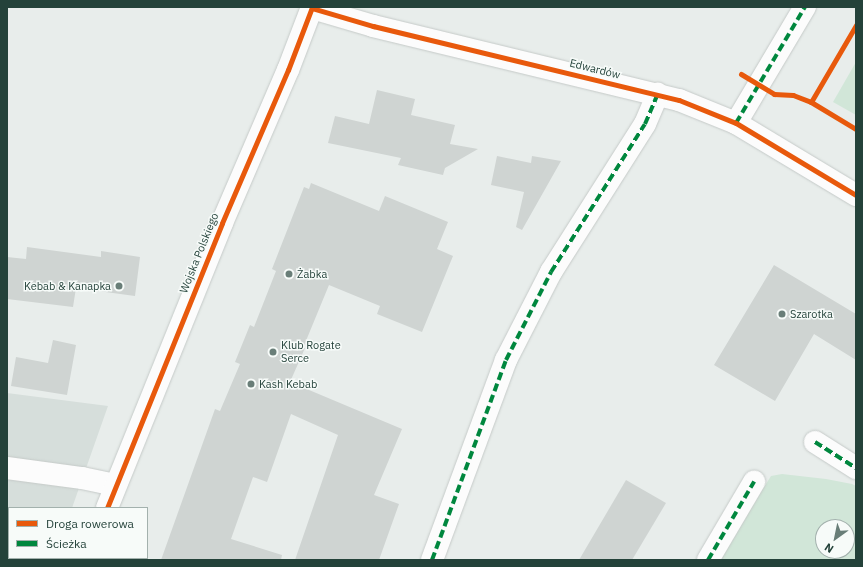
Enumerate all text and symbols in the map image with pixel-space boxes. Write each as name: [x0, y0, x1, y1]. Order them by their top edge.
street label: Edwardów: [568, 56, 622, 82]
street label: Wojska Polskiego: [177, 211, 221, 295]
place label: Żabka: [297, 267, 327, 281]
marker: Żabka: [284, 269, 294, 279]
place label: Kebab & Kanapka: [24, 279, 111, 293]
marker: Kebab & Kanapka: [114, 281, 124, 291]
place label: Szarotka: [790, 307, 833, 321]
marker: Szarotka: [777, 309, 787, 319]
place label: Klub Rogate Serce: [281, 339, 341, 365]
marker: Klub Rogate Serce: [268, 347, 278, 357]
place label: Kash Kebab: [259, 377, 317, 391]
marker: Kash Kebab: [246, 379, 256, 389]
legend: [8, 507, 148, 559]
text: Droga rowerowa: [46, 516, 134, 531]
north arrow: [815, 519, 855, 559]
text: Ścieżka: [46, 536, 87, 551]
text: N: [822, 540, 836, 556]

